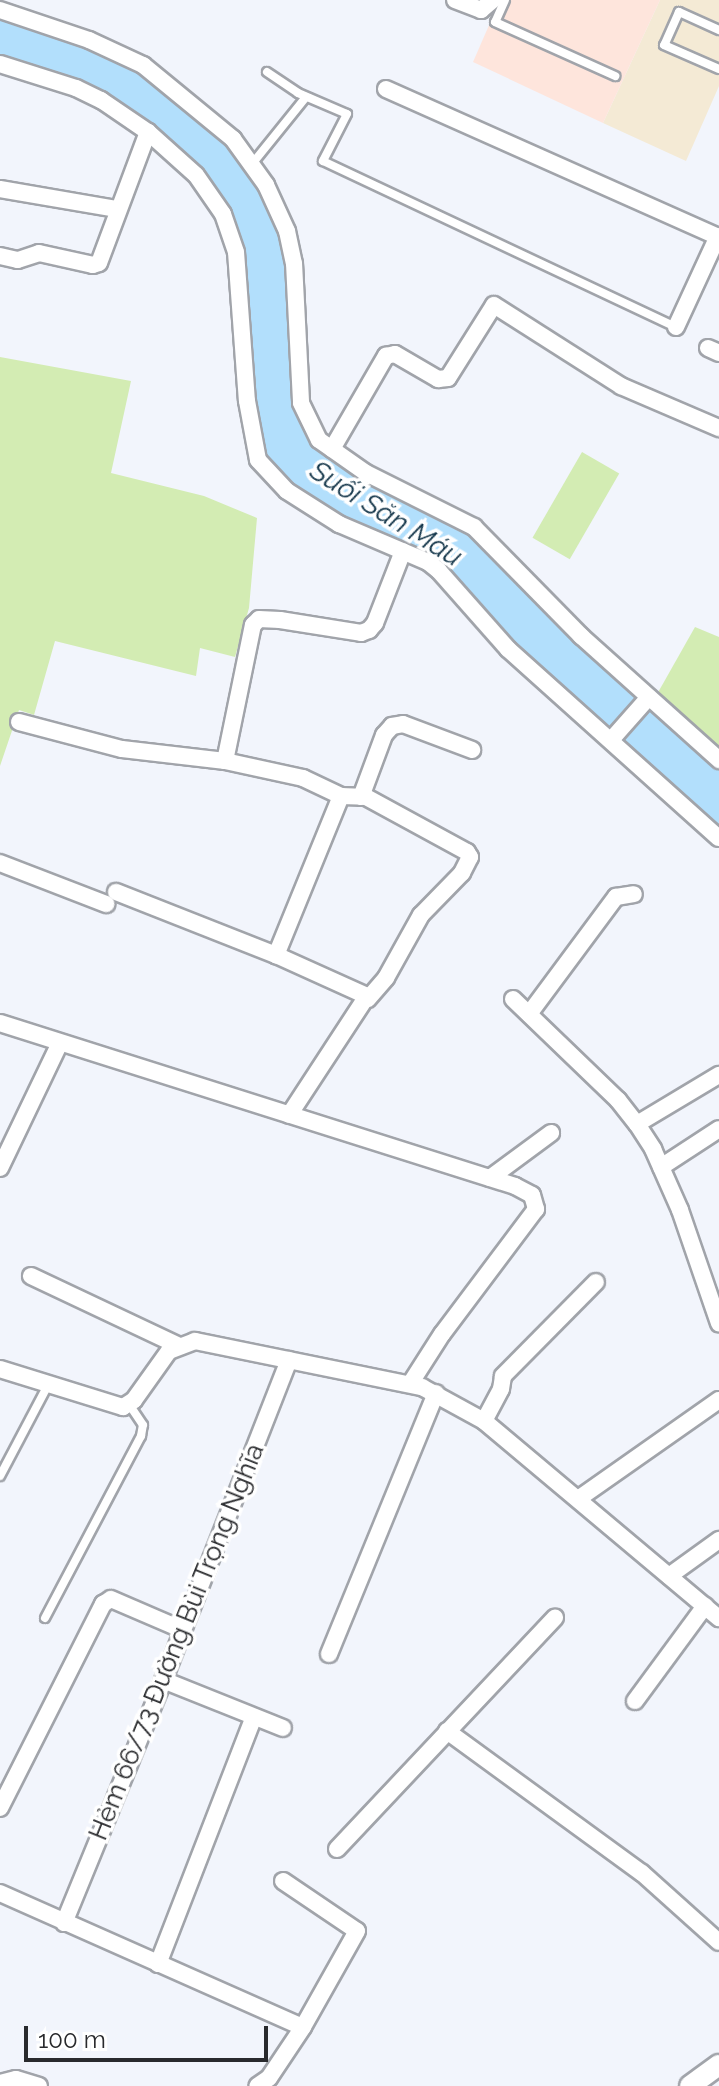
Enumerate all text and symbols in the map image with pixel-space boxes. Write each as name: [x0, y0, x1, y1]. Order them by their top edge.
water label: Suối Săn Máu: [304, 454, 468, 574]
street label: Hẻm 66/73 Đường Bùi Trọng Nghĩa: [83, 1439, 271, 1845]
scale bar: [28, 2010, 272, 2060]
text: 100 m: [38, 2025, 106, 2054]

